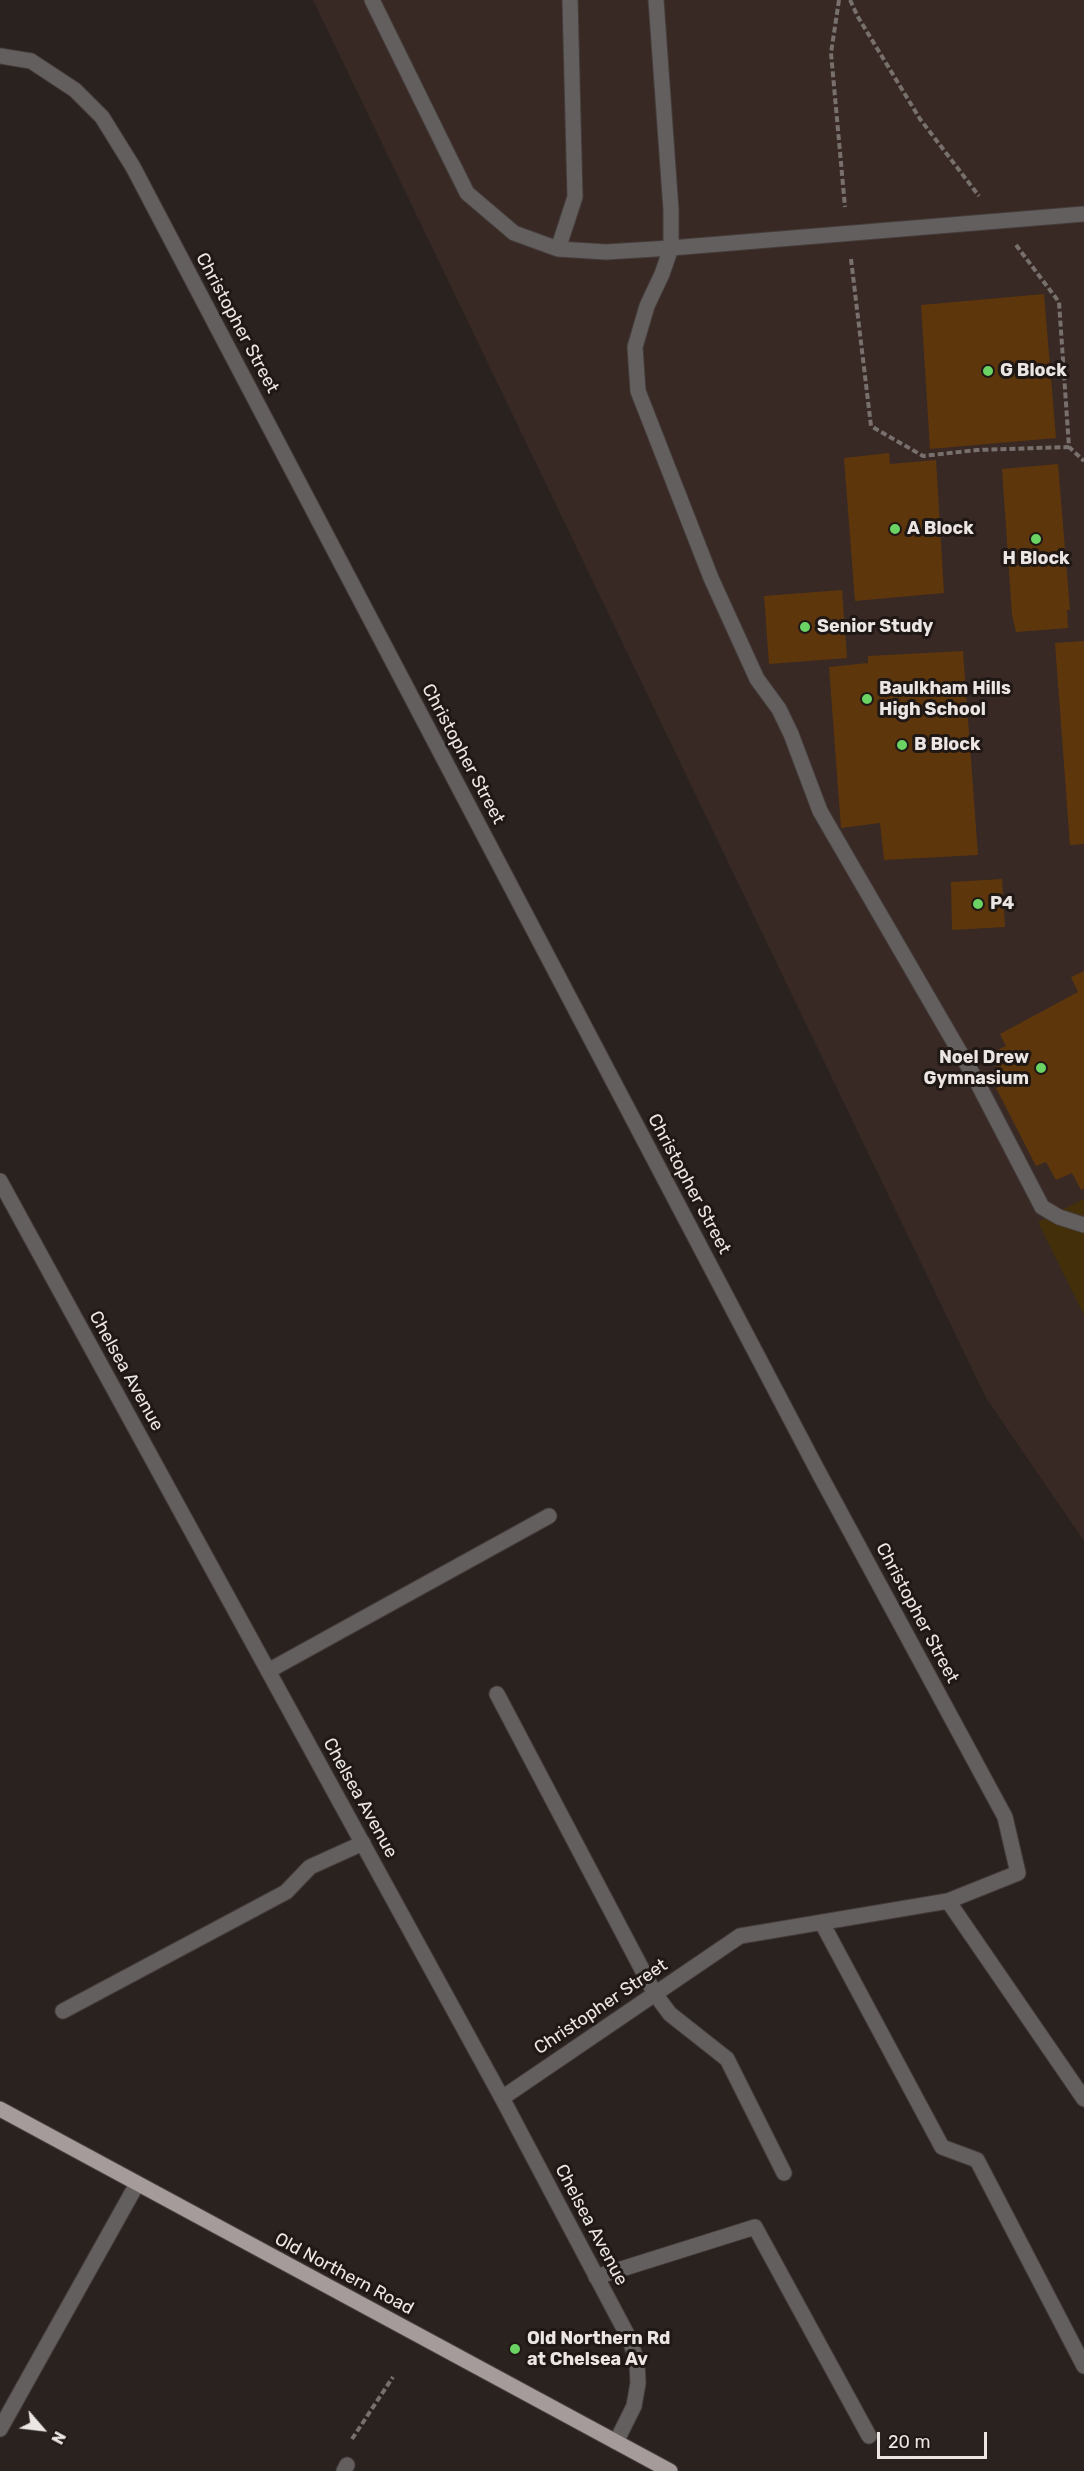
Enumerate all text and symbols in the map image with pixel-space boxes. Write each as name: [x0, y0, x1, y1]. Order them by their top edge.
street label: Christopher Street: [191, 249, 283, 397]
place label: G Block: [1000, 360, 1067, 382]
marker: G Block: [981, 364, 995, 378]
place label: A Block: [907, 518, 974, 540]
marker: A Block: [888, 522, 902, 536]
marker: H Block: [1029, 532, 1043, 546]
place label: H Block: [1002, 548, 1070, 570]
place label: Senior Study: [817, 616, 933, 638]
marker: Senior Study: [798, 620, 812, 634]
place label: Baulkham Hills High School: [879, 678, 1011, 720]
street label: Christopher Street: [417, 680, 509, 828]
marker: Baulkham Hills High School: [860, 692, 874, 706]
place label: B Block: [914, 734, 980, 756]
marker: B Block: [895, 738, 909, 752]
place label: P4: [990, 893, 1014, 915]
marker: P4: [971, 897, 985, 911]
place label: Noel Drew Gymnasium: [923, 1047, 1029, 1090]
marker: Noel Drew Gymnasium: [1034, 1061, 1048, 1075]
street label: Christopher Street: [643, 1110, 735, 1258]
street label: Chelsea Avenue: [84, 1307, 168, 1435]
street label: Christopher Street: [871, 1539, 963, 1687]
street label: Chelsea Avenue: [318, 1734, 402, 1862]
street label: Christopher Street: [530, 1955, 672, 2059]
street label: Chelsea Avenue: [550, 2161, 632, 2289]
street label: Old Northern Road: [271, 2228, 417, 2320]
place label: Old Northern Rd at Chelsea Av: [527, 2328, 670, 2370]
marker: Old Northern Rd at Chelsea Av: [508, 2342, 522, 2356]
north arrow: [12, 2399, 72, 2459]
scale bar: [880, 2420, 990, 2458]
text: N: [47, 2428, 69, 2447]
text: 20 m: [888, 2431, 930, 2453]

